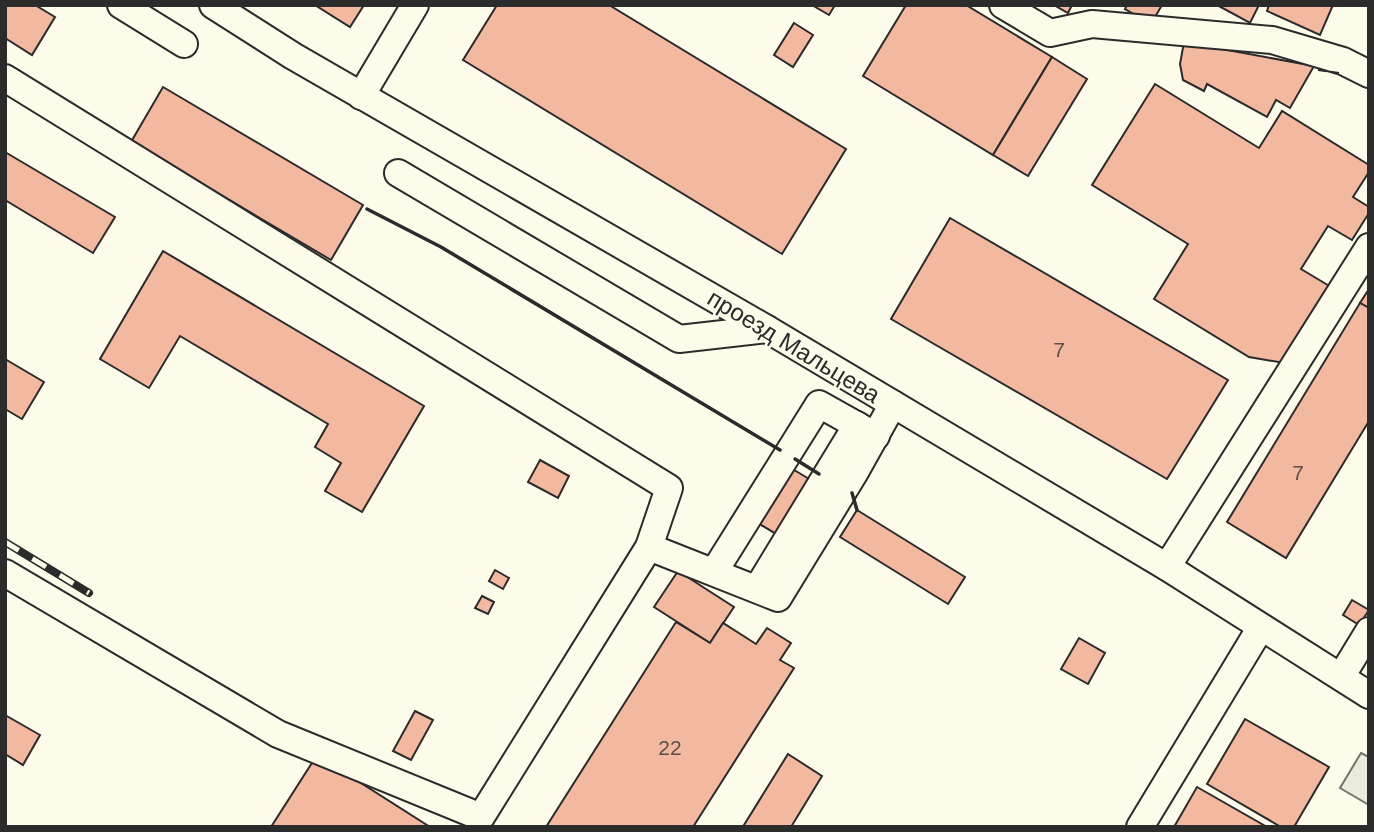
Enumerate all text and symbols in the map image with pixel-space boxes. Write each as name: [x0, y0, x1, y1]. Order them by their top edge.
street label: проезд Мальцева: [703, 284, 886, 408]
house number: 7: [1053, 338, 1065, 361]
house number: 7: [1292, 461, 1304, 484]
house number: 22: [658, 736, 682, 759]

